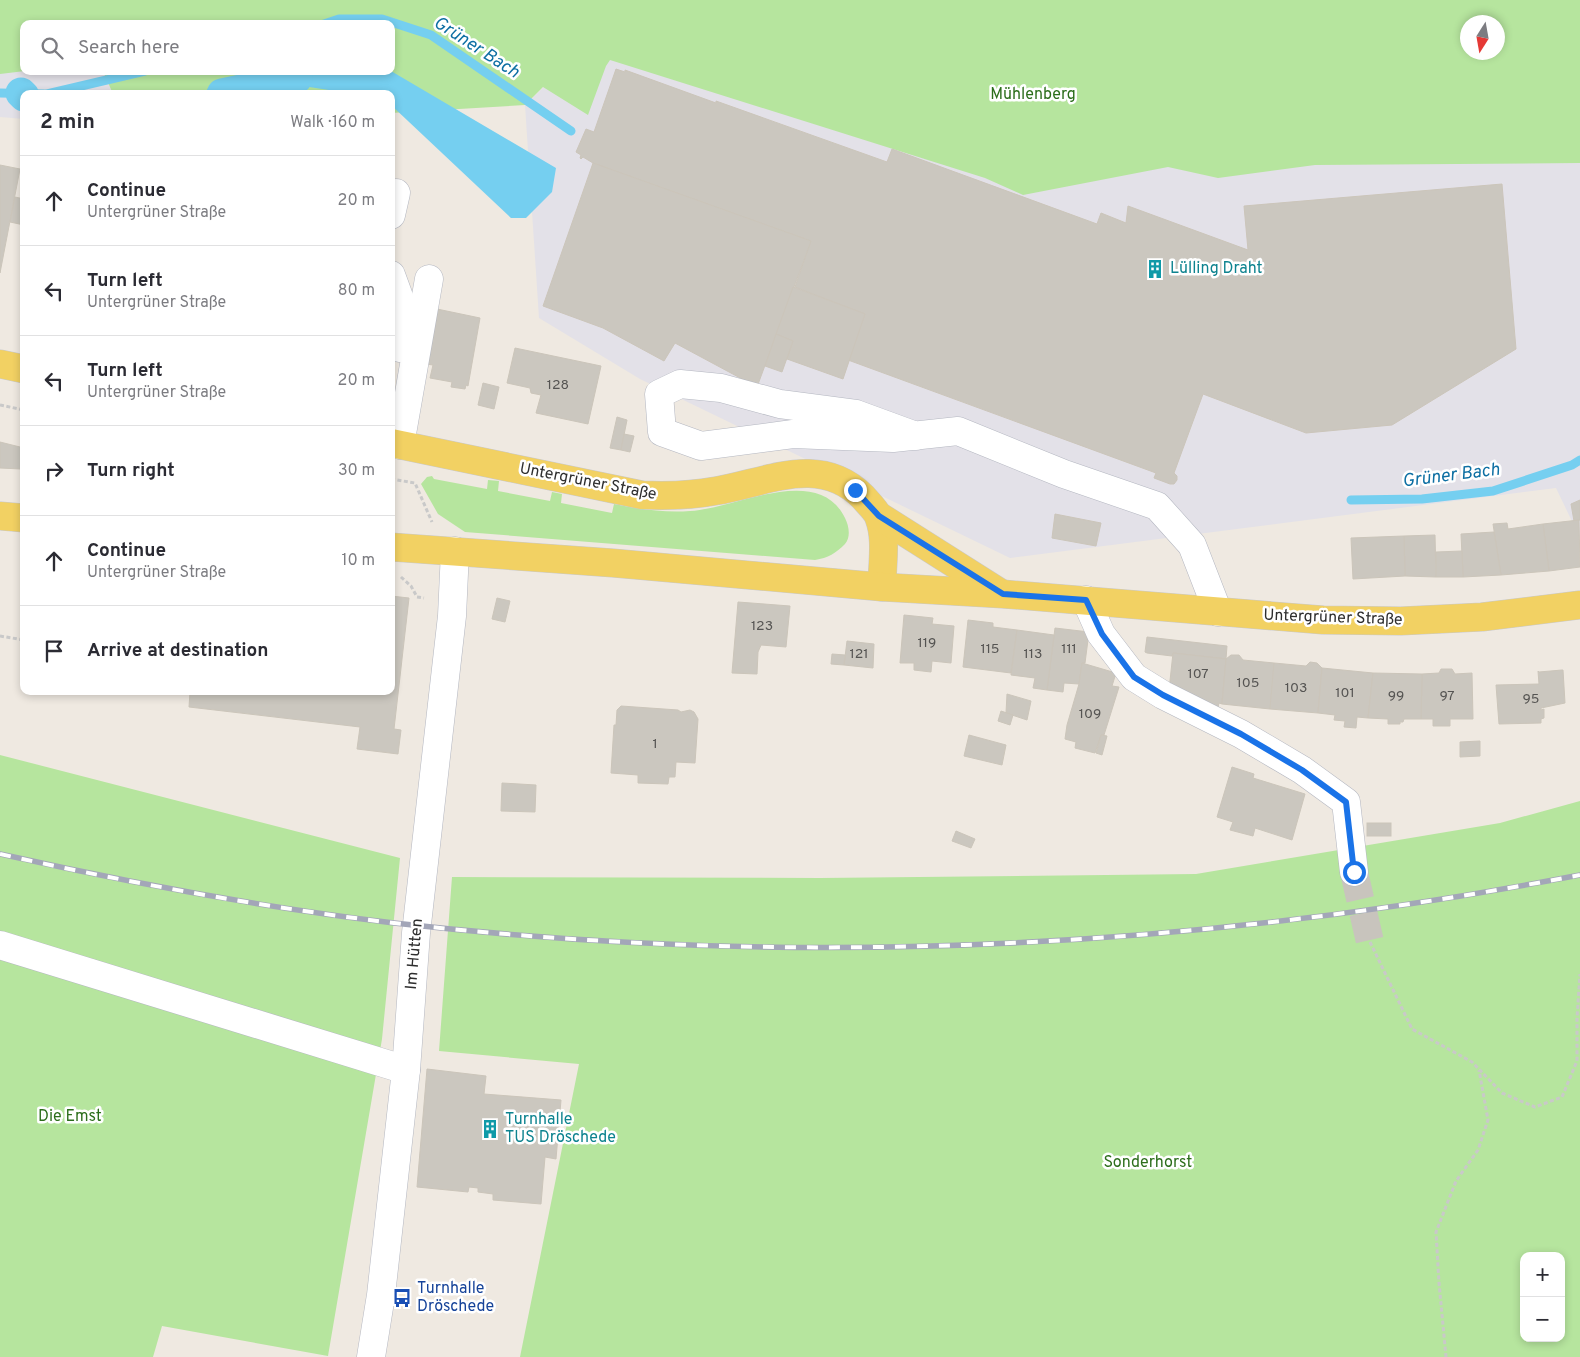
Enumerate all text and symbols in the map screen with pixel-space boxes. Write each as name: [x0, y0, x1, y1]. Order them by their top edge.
water label: Grüner Bach: [429, 12, 523, 84]
north arrow: [1460, 15, 1505, 60]
search box: [20, 20, 395, 75]
icon: search: [38, 34, 66, 62]
text: Search here: [78, 36, 180, 60]
park label: Mühlenberg: [990, 85, 1076, 105]
text: 2 min: [40, 109, 95, 136]
text: Walk · 160 m: [290, 113, 375, 133]
text: Continue: [87, 179, 166, 203]
icon: ahead: [40, 187, 68, 215]
text: 20 m: [338, 191, 375, 211]
text: Untergrüner Straße: [87, 203, 226, 223]
building icon: Lülling Draht: [1144, 258, 1166, 280]
place label: Lülling Draht: [1170, 259, 1263, 279]
text: Turn left: [87, 269, 163, 293]
icon: left: [40, 277, 68, 305]
text: 80 m: [338, 281, 375, 301]
text: Untergrüner Straße: [87, 293, 226, 313]
text: Turn left: [87, 359, 163, 383]
icon: left: [40, 367, 68, 395]
text: 20 m: [338, 371, 375, 391]
house number: 128: [547, 377, 569, 394]
text: Untergrüner Straße: [87, 383, 226, 403]
icon: right: [40, 457, 68, 485]
text: Turn right: [87, 459, 175, 483]
street label: Untergrüner Straße: [518, 459, 658, 505]
water label: Grüner Bach: [1401, 459, 1501, 493]
text: 30 m: [338, 461, 375, 481]
route end: [844, 479, 867, 502]
text: Continue: [87, 539, 166, 563]
icon: ahead: [40, 547, 68, 575]
text: 10 m: [341, 551, 375, 571]
text: Untergrüner Straße: [87, 563, 226, 583]
street label: Untergrüner Straße: [1263, 606, 1403, 630]
house number: 123: [751, 618, 773, 635]
house number: 119: [918, 635, 936, 652]
icon: arrive: [40, 637, 68, 665]
text: Arrive at destination: [87, 639, 268, 663]
house number: 115: [980, 641, 1000, 658]
house number: 111: [1061, 641, 1077, 658]
house number: 121: [849, 646, 869, 663]
house number: 113: [1024, 646, 1042, 663]
house number: 107: [1187, 666, 1209, 683]
house number: 105: [1237, 675, 1259, 692]
house number: 103: [1285, 680, 1307, 697]
house number: 101: [1335, 685, 1355, 702]
house number: 99: [1388, 688, 1404, 705]
house number: 97: [1439, 688, 1455, 705]
house number: 95: [1522, 691, 1540, 708]
house number: 109: [1079, 706, 1101, 723]
house number: 1: [652, 736, 658, 753]
route start: [1343, 861, 1366, 884]
street label: Im Hütten: [402, 918, 428, 990]
park label: Die Emst: [38, 1107, 102, 1127]
place label: Turnhalle TUS Dröschede: [505, 1110, 616, 1148]
building icon: Turnhalle TUS Dröschede: [479, 1118, 501, 1140]
park label: Sonderhorst: [1104, 1153, 1192, 1173]
map controls: [1520, 1252, 1565, 1342]
button: +: [1520, 1252, 1565, 1297]
place label: Turnhalle Dröschede: [417, 1279, 494, 1317]
bus stop icon: Turnhalle Dröschede: [391, 1287, 413, 1309]
button: −: [1520, 1297, 1565, 1342]

